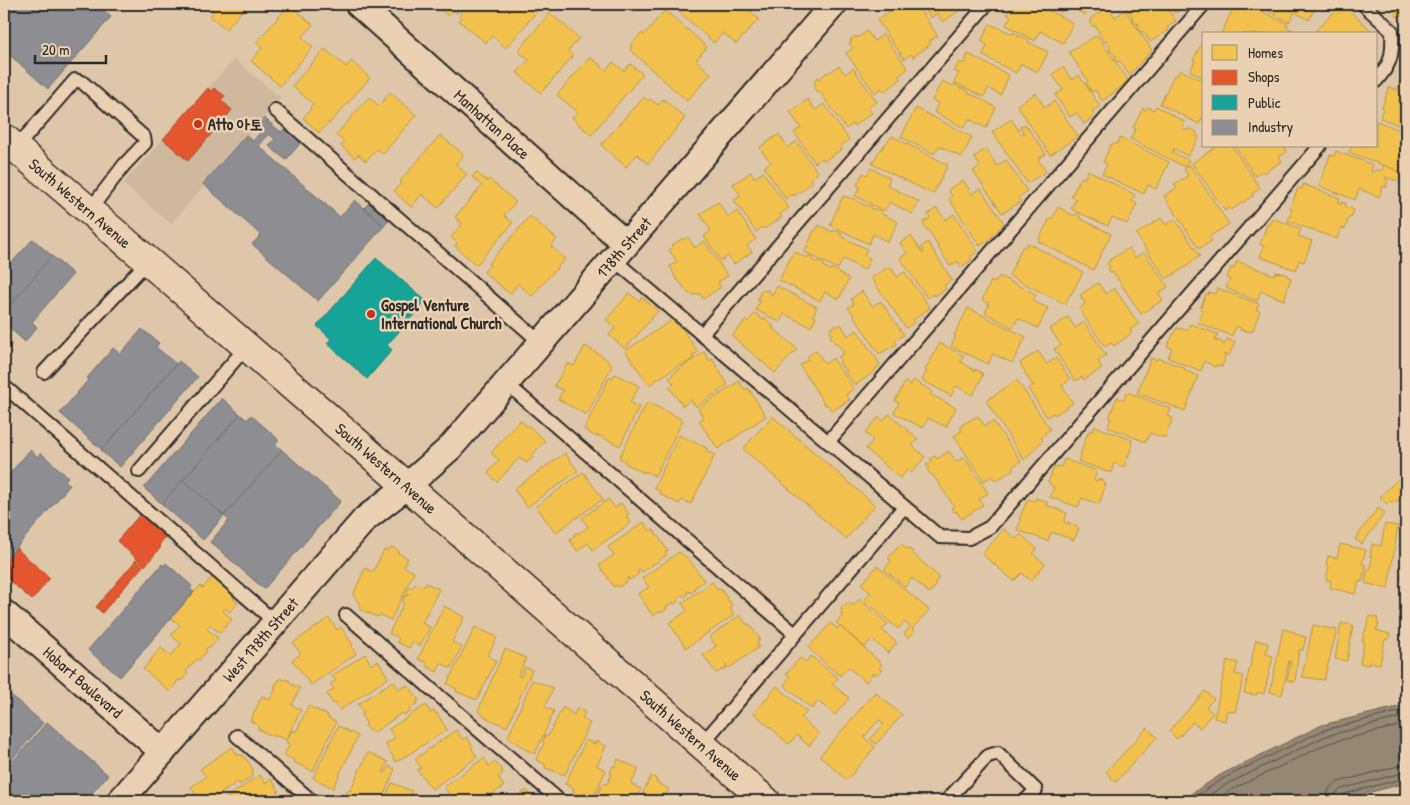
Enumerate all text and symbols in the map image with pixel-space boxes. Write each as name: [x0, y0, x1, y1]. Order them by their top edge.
scale bar: [35, 32, 106, 64]
legend: [1202, 32, 1378, 148]
text: 20 m: [42, 39, 69, 60]
text: Homes: [1248, 42, 1283, 63]
text: Shops: [1248, 66, 1280, 87]
street label: Manhattan Place: [449, 84, 535, 164]
text: Public: [1248, 92, 1281, 113]
place label: Atto 아토: [208, 113, 263, 135]
text: Industry: [1248, 116, 1293, 137]
marker: Atto 아토: [192, 118, 204, 130]
street label: South Western Avenue: [24, 153, 136, 253]
street label: 178th Street: [591, 212, 657, 282]
place label: Gospel Venture International Church: [381, 294, 502, 334]
marker: Gospel Venture International Church: [365, 308, 377, 320]
street label: South Western Avenue: [331, 418, 442, 519]
street label: West 178th Street: [217, 592, 304, 686]
street label: Hobart Boulevard: [39, 641, 128, 723]
street label: South Western Avenue: [635, 684, 747, 786]

